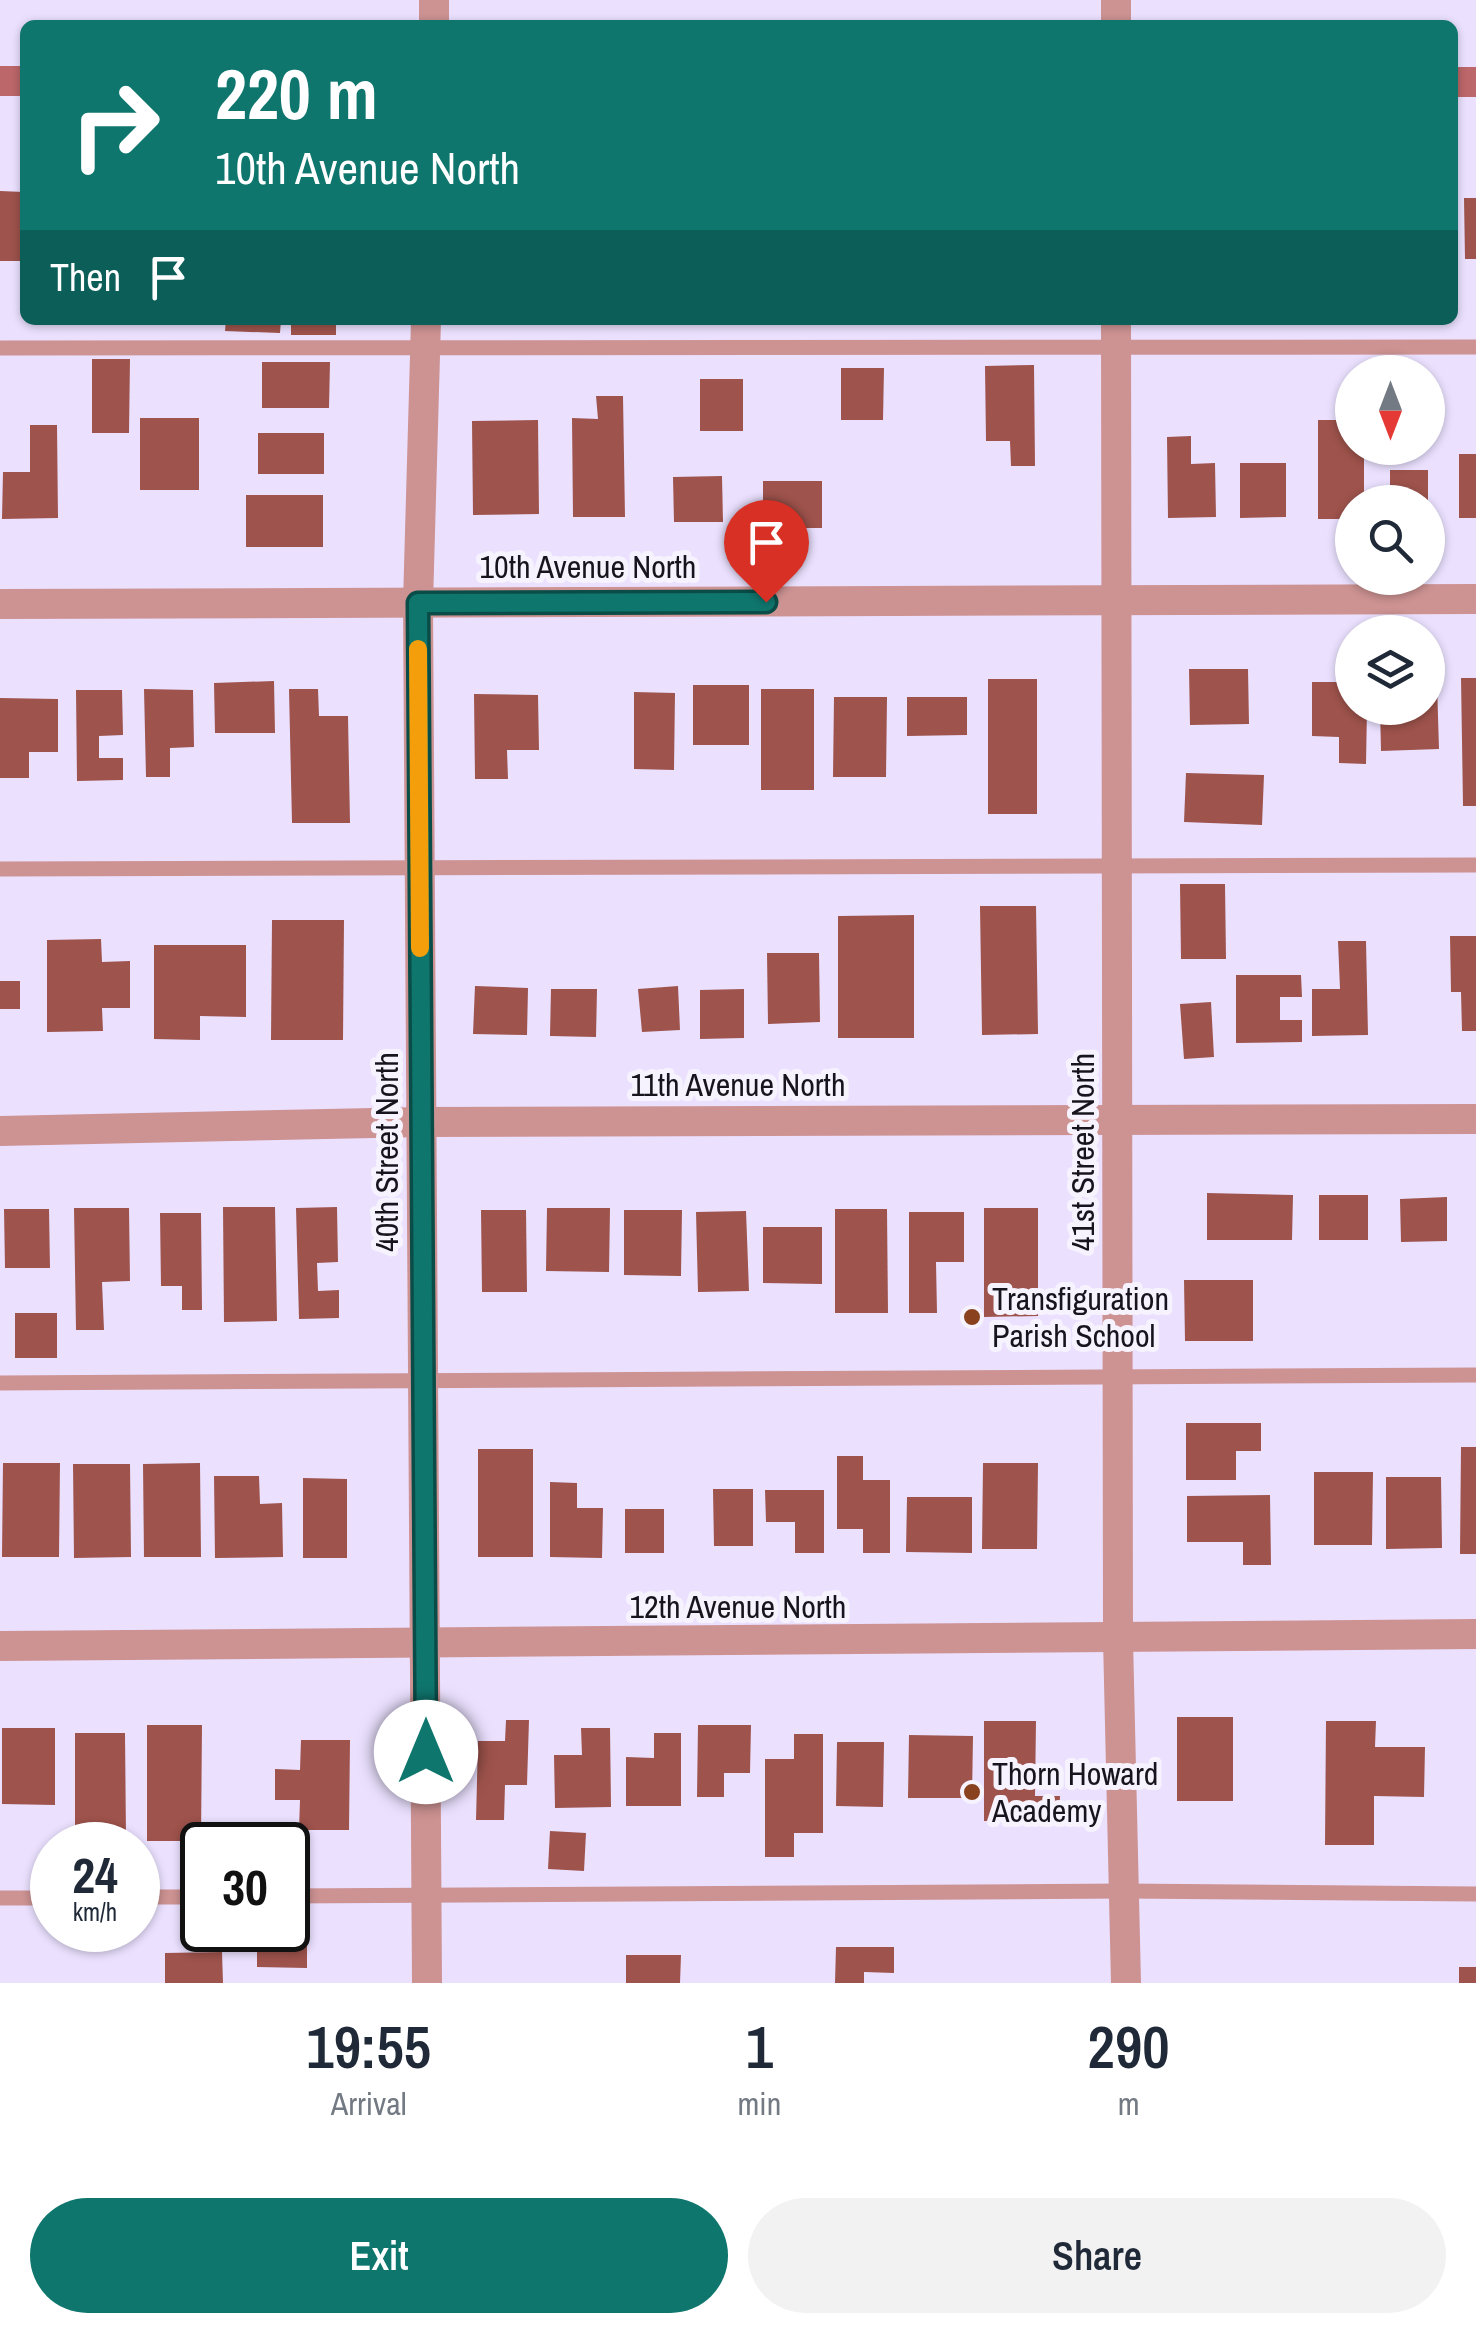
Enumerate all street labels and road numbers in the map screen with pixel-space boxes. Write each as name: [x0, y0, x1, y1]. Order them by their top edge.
street label: 10th Avenue North: [480, 545, 696, 588]
street label: 40th Street North: [365, 1052, 408, 1252]
street label: 41st Street North: [1061, 1053, 1104, 1251]
street label: 11th Avenue North: [630, 1063, 846, 1106]
street label: 12th Avenue North: [630, 1585, 846, 1628]

